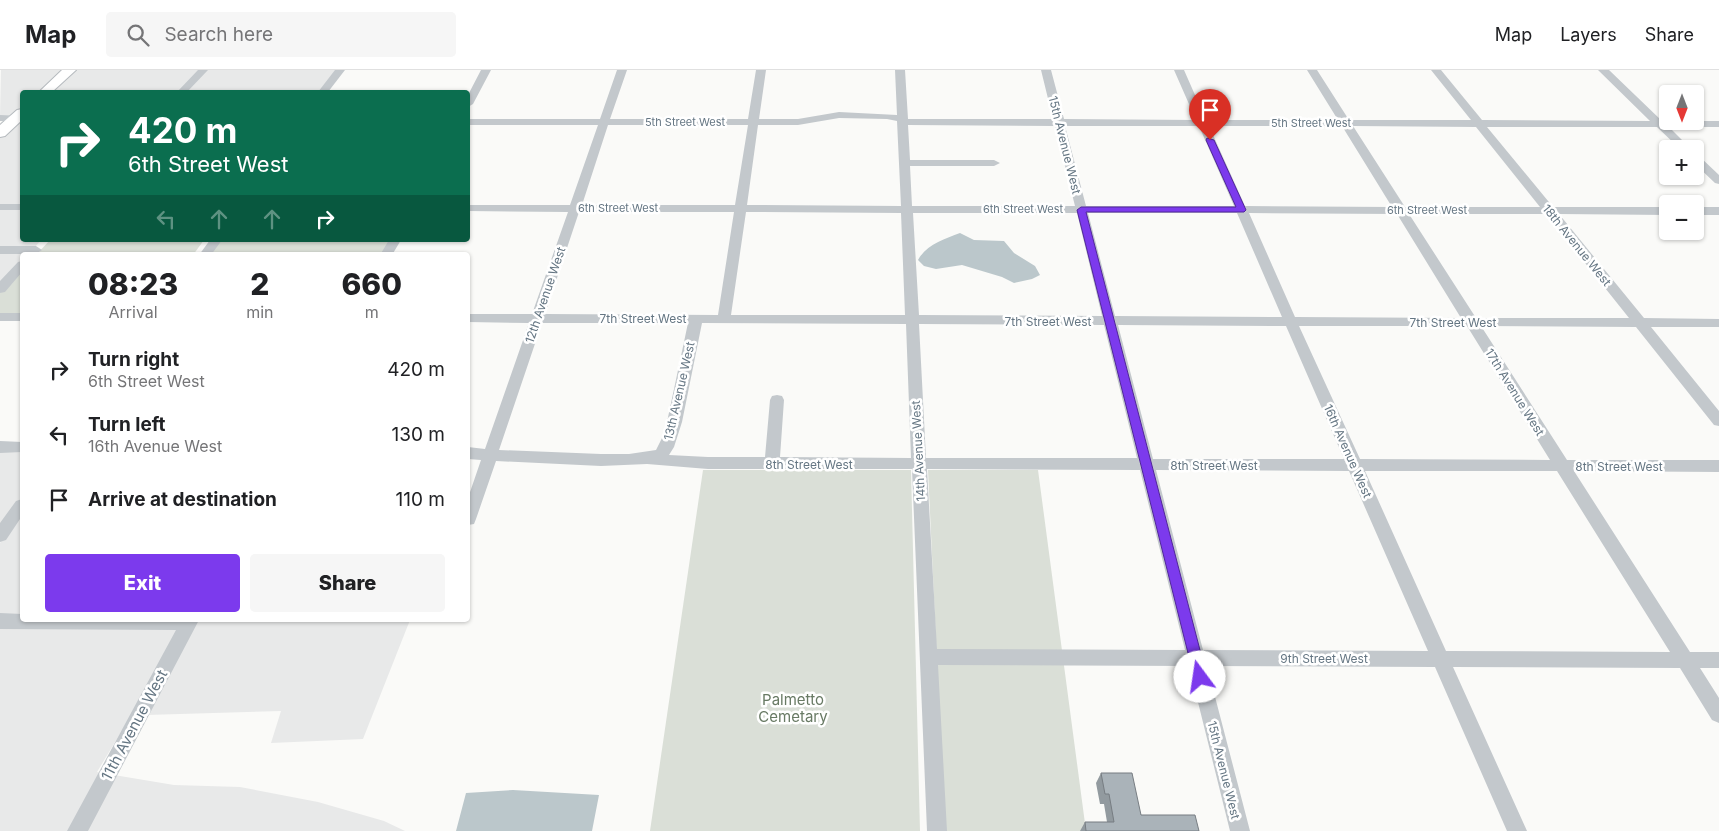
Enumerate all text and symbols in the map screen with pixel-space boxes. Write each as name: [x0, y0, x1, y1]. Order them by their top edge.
search box: [106, 12, 456, 57]
text: Map: [25, 20, 76, 49]
icon: search: [124, 21, 152, 49]
text: Search here: [164, 23, 273, 46]
text: Map: [1495, 24, 1532, 45]
text: Layers: [1560, 24, 1617, 45]
text: Share: [1645, 24, 1694, 45]
north arrow: [1659, 85, 1704, 130]
map controls: [1659, 85, 1704, 240]
pin: [1189, 89, 1231, 140]
street label: 15th Avenue West: [1046, 94, 1084, 196]
icon: arrive: [1196, 96, 1224, 124]
text: 420 m: [128, 109, 238, 151]
icon: right: [45, 110, 110, 175]
street label: 5th Street West: [645, 115, 725, 129]
street label: 5th Street West: [1271, 116, 1351, 130]
button: +: [1659, 140, 1704, 185]
text: 6th Street West: [128, 151, 289, 177]
button: −: [1659, 195, 1704, 240]
street label: 6th Street West: [578, 201, 659, 215]
street label: 18th Avenue West: [1539, 201, 1615, 289]
street label: 6th Street West: [983, 202, 1064, 216]
street label: 6th Street West: [1387, 203, 1468, 217]
icon: left: [152, 205, 180, 233]
icon: ahead: [205, 205, 233, 233]
icon: ahead: [258, 205, 286, 233]
icon: right: [311, 205, 339, 233]
street label: 12th Avenue West: [522, 245, 568, 345]
text: 08:23: [88, 266, 178, 302]
text: 2: [250, 266, 269, 302]
text: 660: [341, 266, 402, 302]
text: Arrival: [108, 302, 158, 322]
text: min: [246, 302, 273, 322]
text: m: [365, 302, 379, 322]
street label: 7th Street West: [600, 311, 687, 326]
street label: 7th Street West: [1005, 314, 1092, 329]
street label: 7th Street West: [1410, 315, 1497, 330]
street label: 13th Avenue West: [660, 340, 698, 442]
street label: 17th Avenue West: [1482, 346, 1548, 438]
text: Turn right: [88, 348, 179, 371]
icon: right: [45, 356, 73, 384]
text: 420 m: [387, 358, 445, 381]
text: 6th Street West: [88, 371, 205, 391]
street label: 14th Avenue West: [908, 400, 928, 502]
street label: 16th Avenue West: [1321, 402, 1375, 500]
text: Turn left: [88, 413, 166, 436]
icon: left: [45, 421, 73, 449]
text: 130 m: [392, 423, 445, 446]
text: 16th Avenue West: [88, 436, 222, 456]
street label: 8th Street West: [765, 457, 853, 472]
street label: 8th Street West: [1170, 458, 1258, 473]
street label: 8th Street West: [1575, 459, 1663, 474]
icon: arrive: [45, 486, 73, 514]
text: Arrive at destination: [88, 488, 277, 511]
text: 110 m: [396, 488, 445, 511]
button: Exit: [45, 554, 240, 612]
button: Share: [250, 554, 445, 612]
position arrow: [1173, 650, 1225, 702]
street label: 9th Street West: [1280, 651, 1368, 666]
street label: 11th Avenue West: [97, 666, 171, 784]
park label: Palmetto Cemetary: [758, 690, 828, 726]
street label: 15th Avenue West: [1205, 719, 1243, 821]

